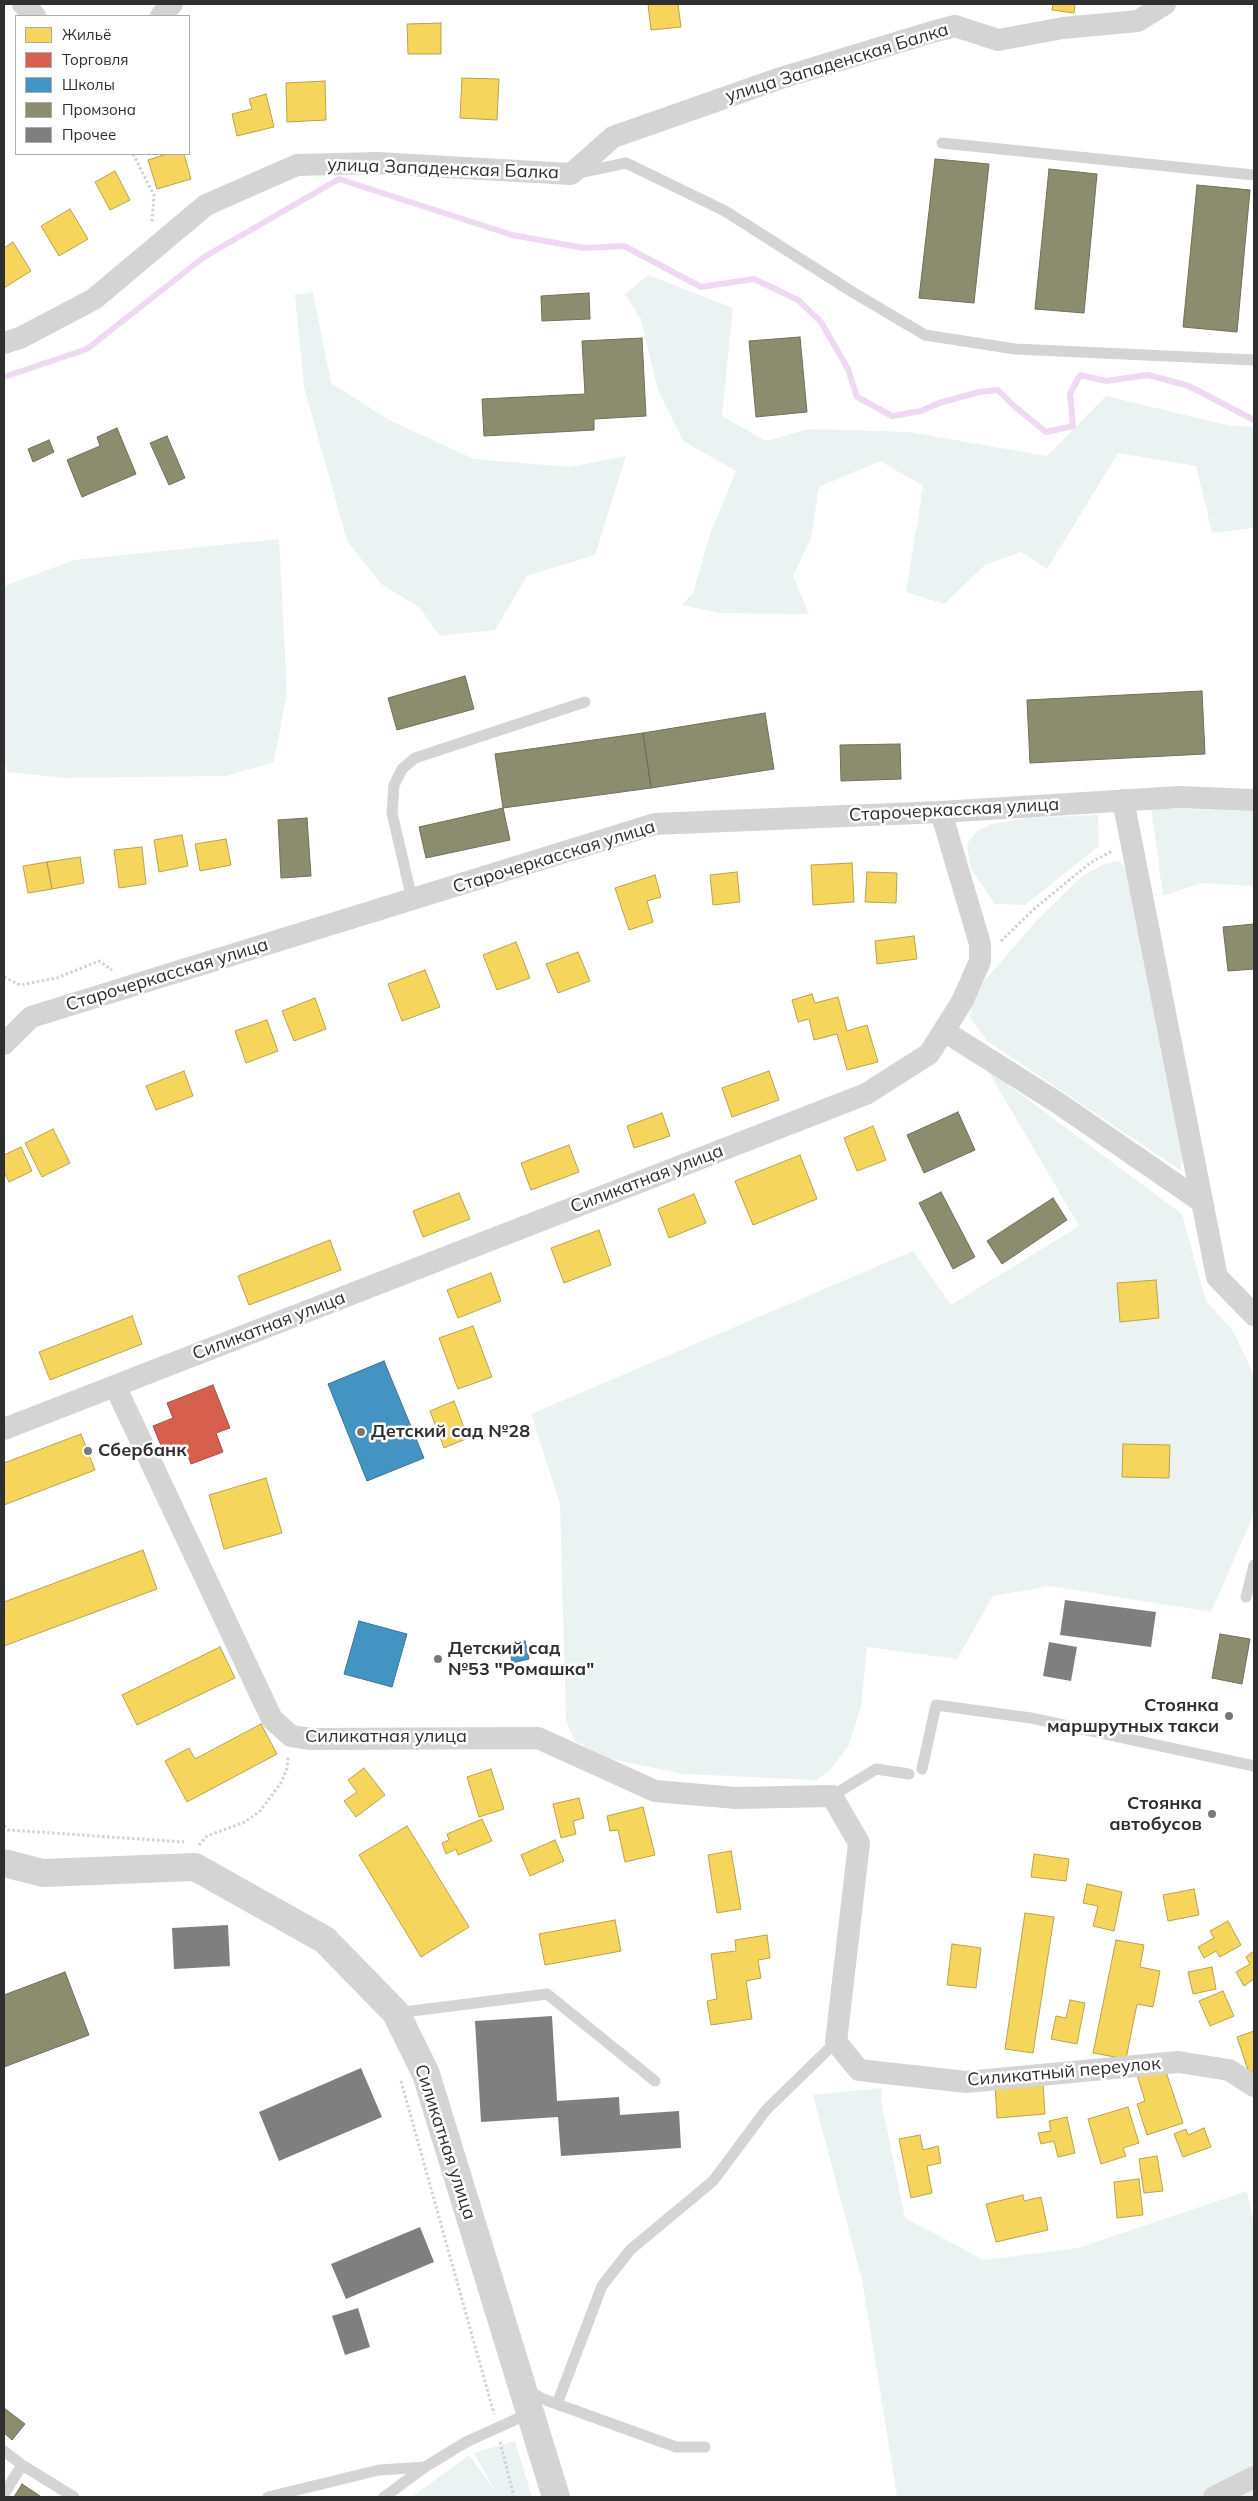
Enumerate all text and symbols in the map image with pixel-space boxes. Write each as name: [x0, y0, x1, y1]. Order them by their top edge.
legend: [15, 15, 190, 155]
street label: улица Западенская Балка: [723, 19, 951, 107]
text: Жильё: [62, 25, 111, 44]
text: Торговля: [62, 50, 129, 69]
text: Школы: [62, 75, 115, 94]
text: Промзона: [62, 100, 136, 119]
text: Прочее: [62, 125, 116, 144]
street label: улица Западенская Балка: [327, 154, 559, 184]
street label: Старочеркасская улица: [848, 794, 1060, 826]
street label: Старочеркасская улица: [450, 816, 658, 898]
street label: Старочеркасская улица: [63, 934, 271, 1016]
street label: Силикатная улица: [568, 1140, 726, 1218]
street label: Силикатная улица: [190, 1287, 348, 1365]
place label: Детский сад №28: [371, 1421, 530, 1443]
marker: Детский сад №28: [355, 1426, 367, 1438]
place label: Сбербанк: [98, 1440, 187, 1462]
marker: Сбербанк: [82, 1445, 94, 1457]
place label: Детский сад №53 "Ромашка": [448, 1638, 594, 1680]
marker: Детский сад №53 "Ромашка": [432, 1653, 444, 1665]
place label: Стоянка маршрутных такси: [1047, 1695, 1219, 1738]
marker: Стоянка маршрутных такси: [1223, 1710, 1235, 1722]
street label: Силикатная улица: [305, 1726, 467, 1748]
place label: Стоянка автобусов: [1109, 1793, 1202, 1836]
marker: Стоянка автобусов: [1206, 1808, 1218, 1820]
street label: Силикатный переулок: [966, 2053, 1162, 2091]
street label: Силикатная улица: [410, 2062, 480, 2222]

